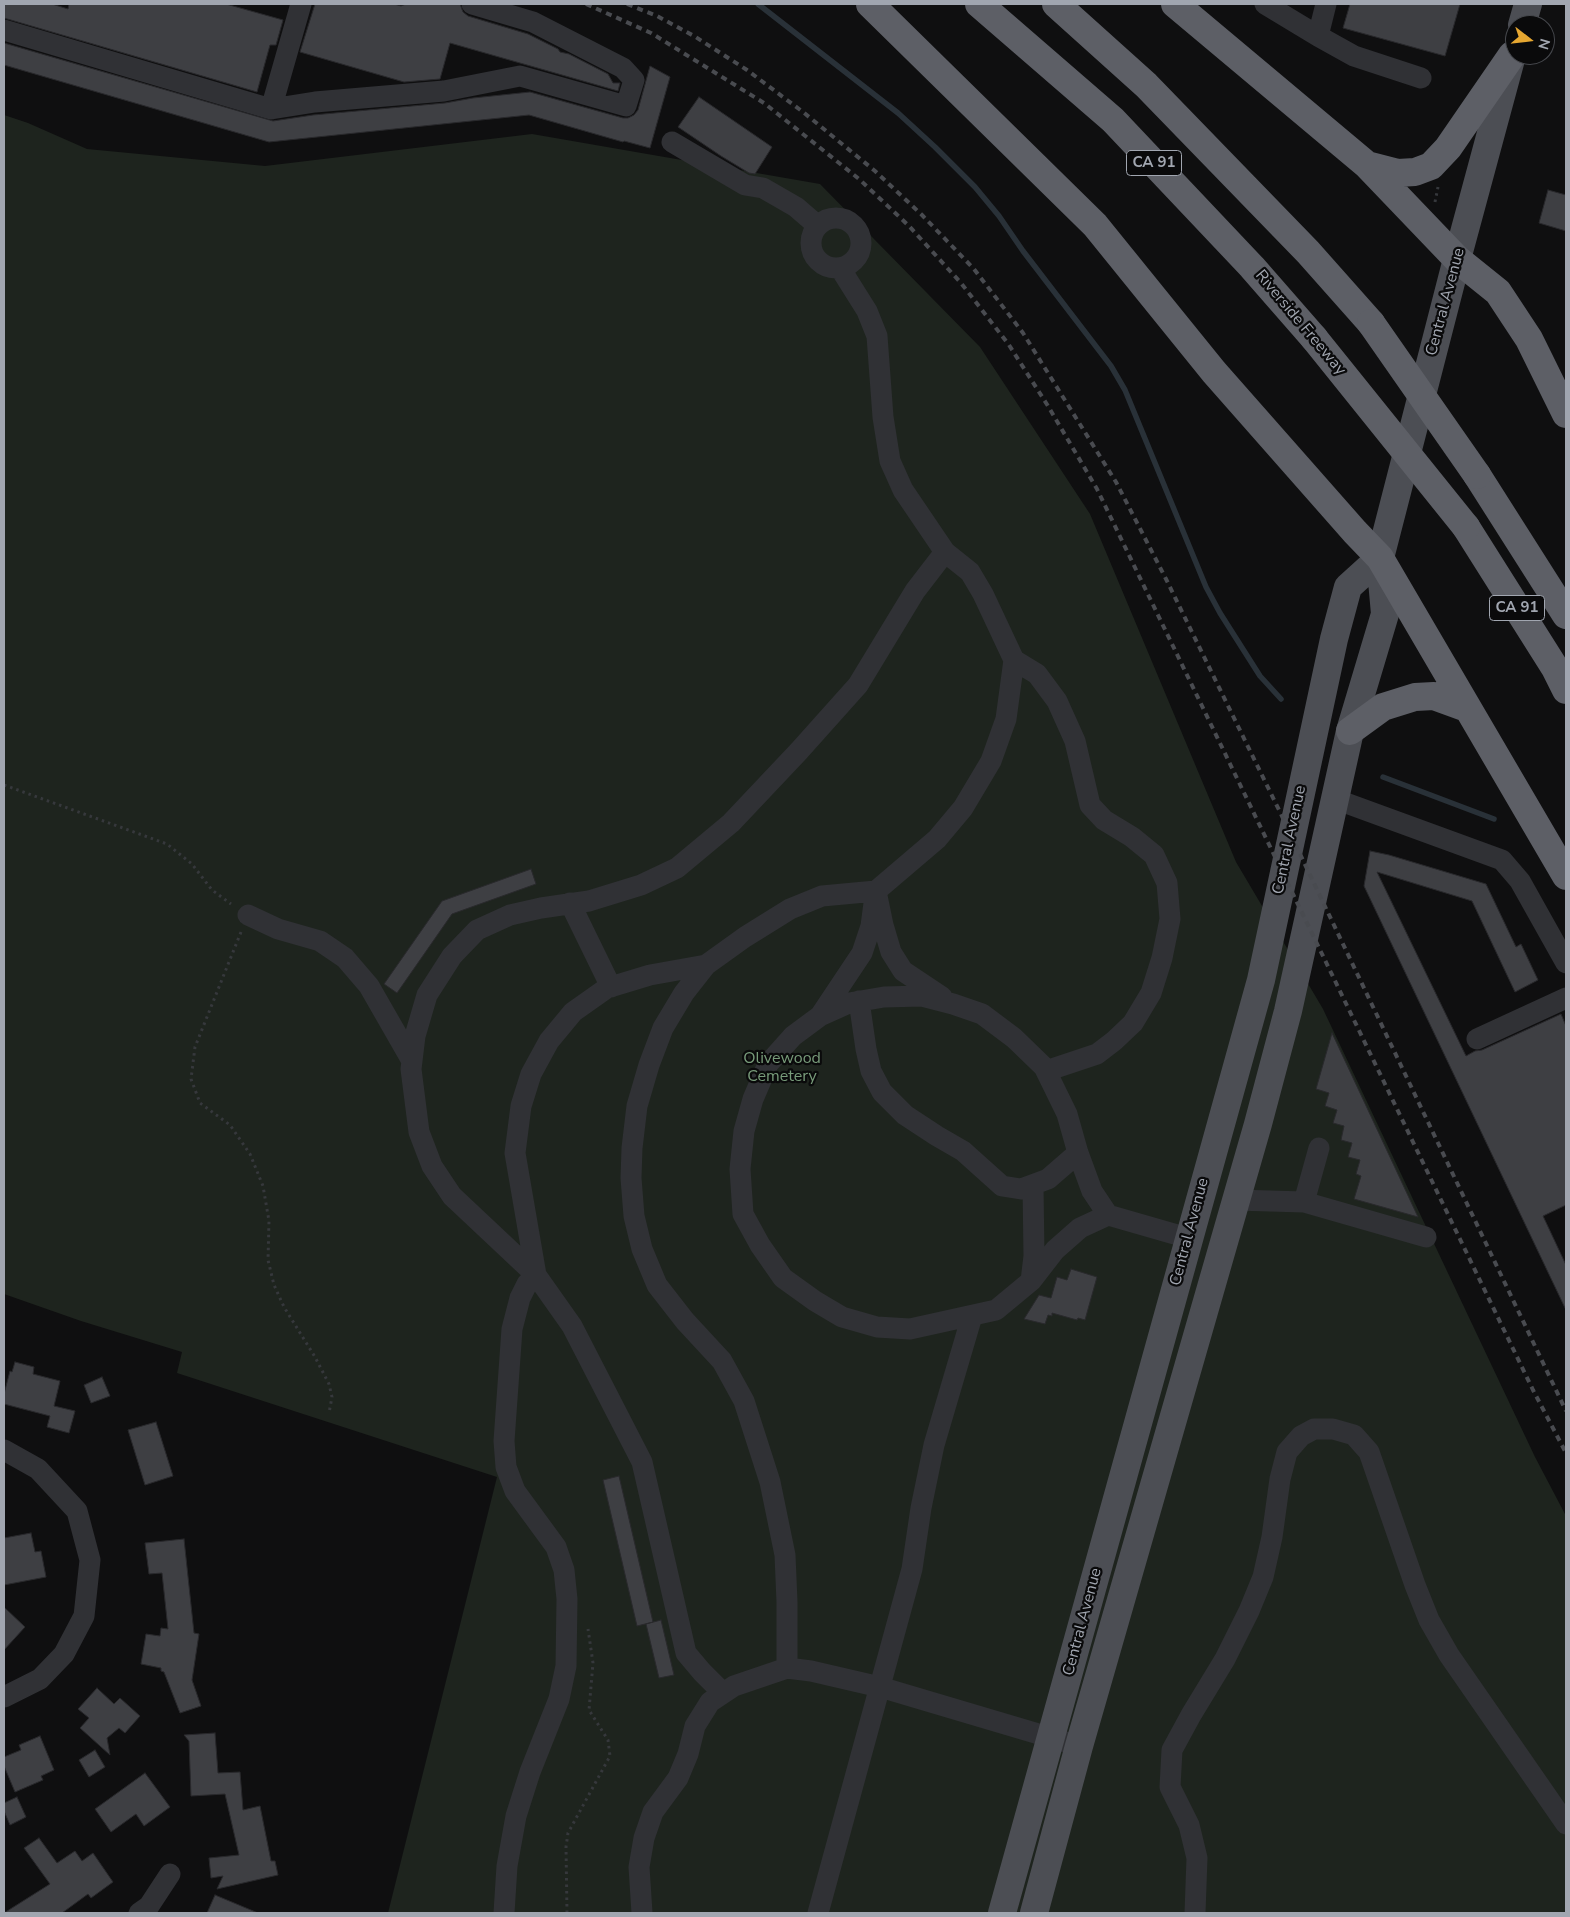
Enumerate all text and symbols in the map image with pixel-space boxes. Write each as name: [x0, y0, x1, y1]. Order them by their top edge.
north arrow: [1505, 15, 1555, 65]
text: N: [1533, 36, 1555, 52]
road number: CA 91: [1126, 150, 1182, 176]
street label: Central Avenue: [1422, 246, 1470, 358]
street label: Riverside Freeway: [1251, 267, 1349, 379]
road number: CA 91: [1490, 596, 1544, 620]
street label: Central Avenue: [1269, 784, 1311, 896]
park label: Olivewood Cemetery: [743, 1049, 821, 1087]
street label: Central Avenue: [1166, 1176, 1214, 1288]
street label: Central Avenue: [1059, 1566, 1107, 1678]

